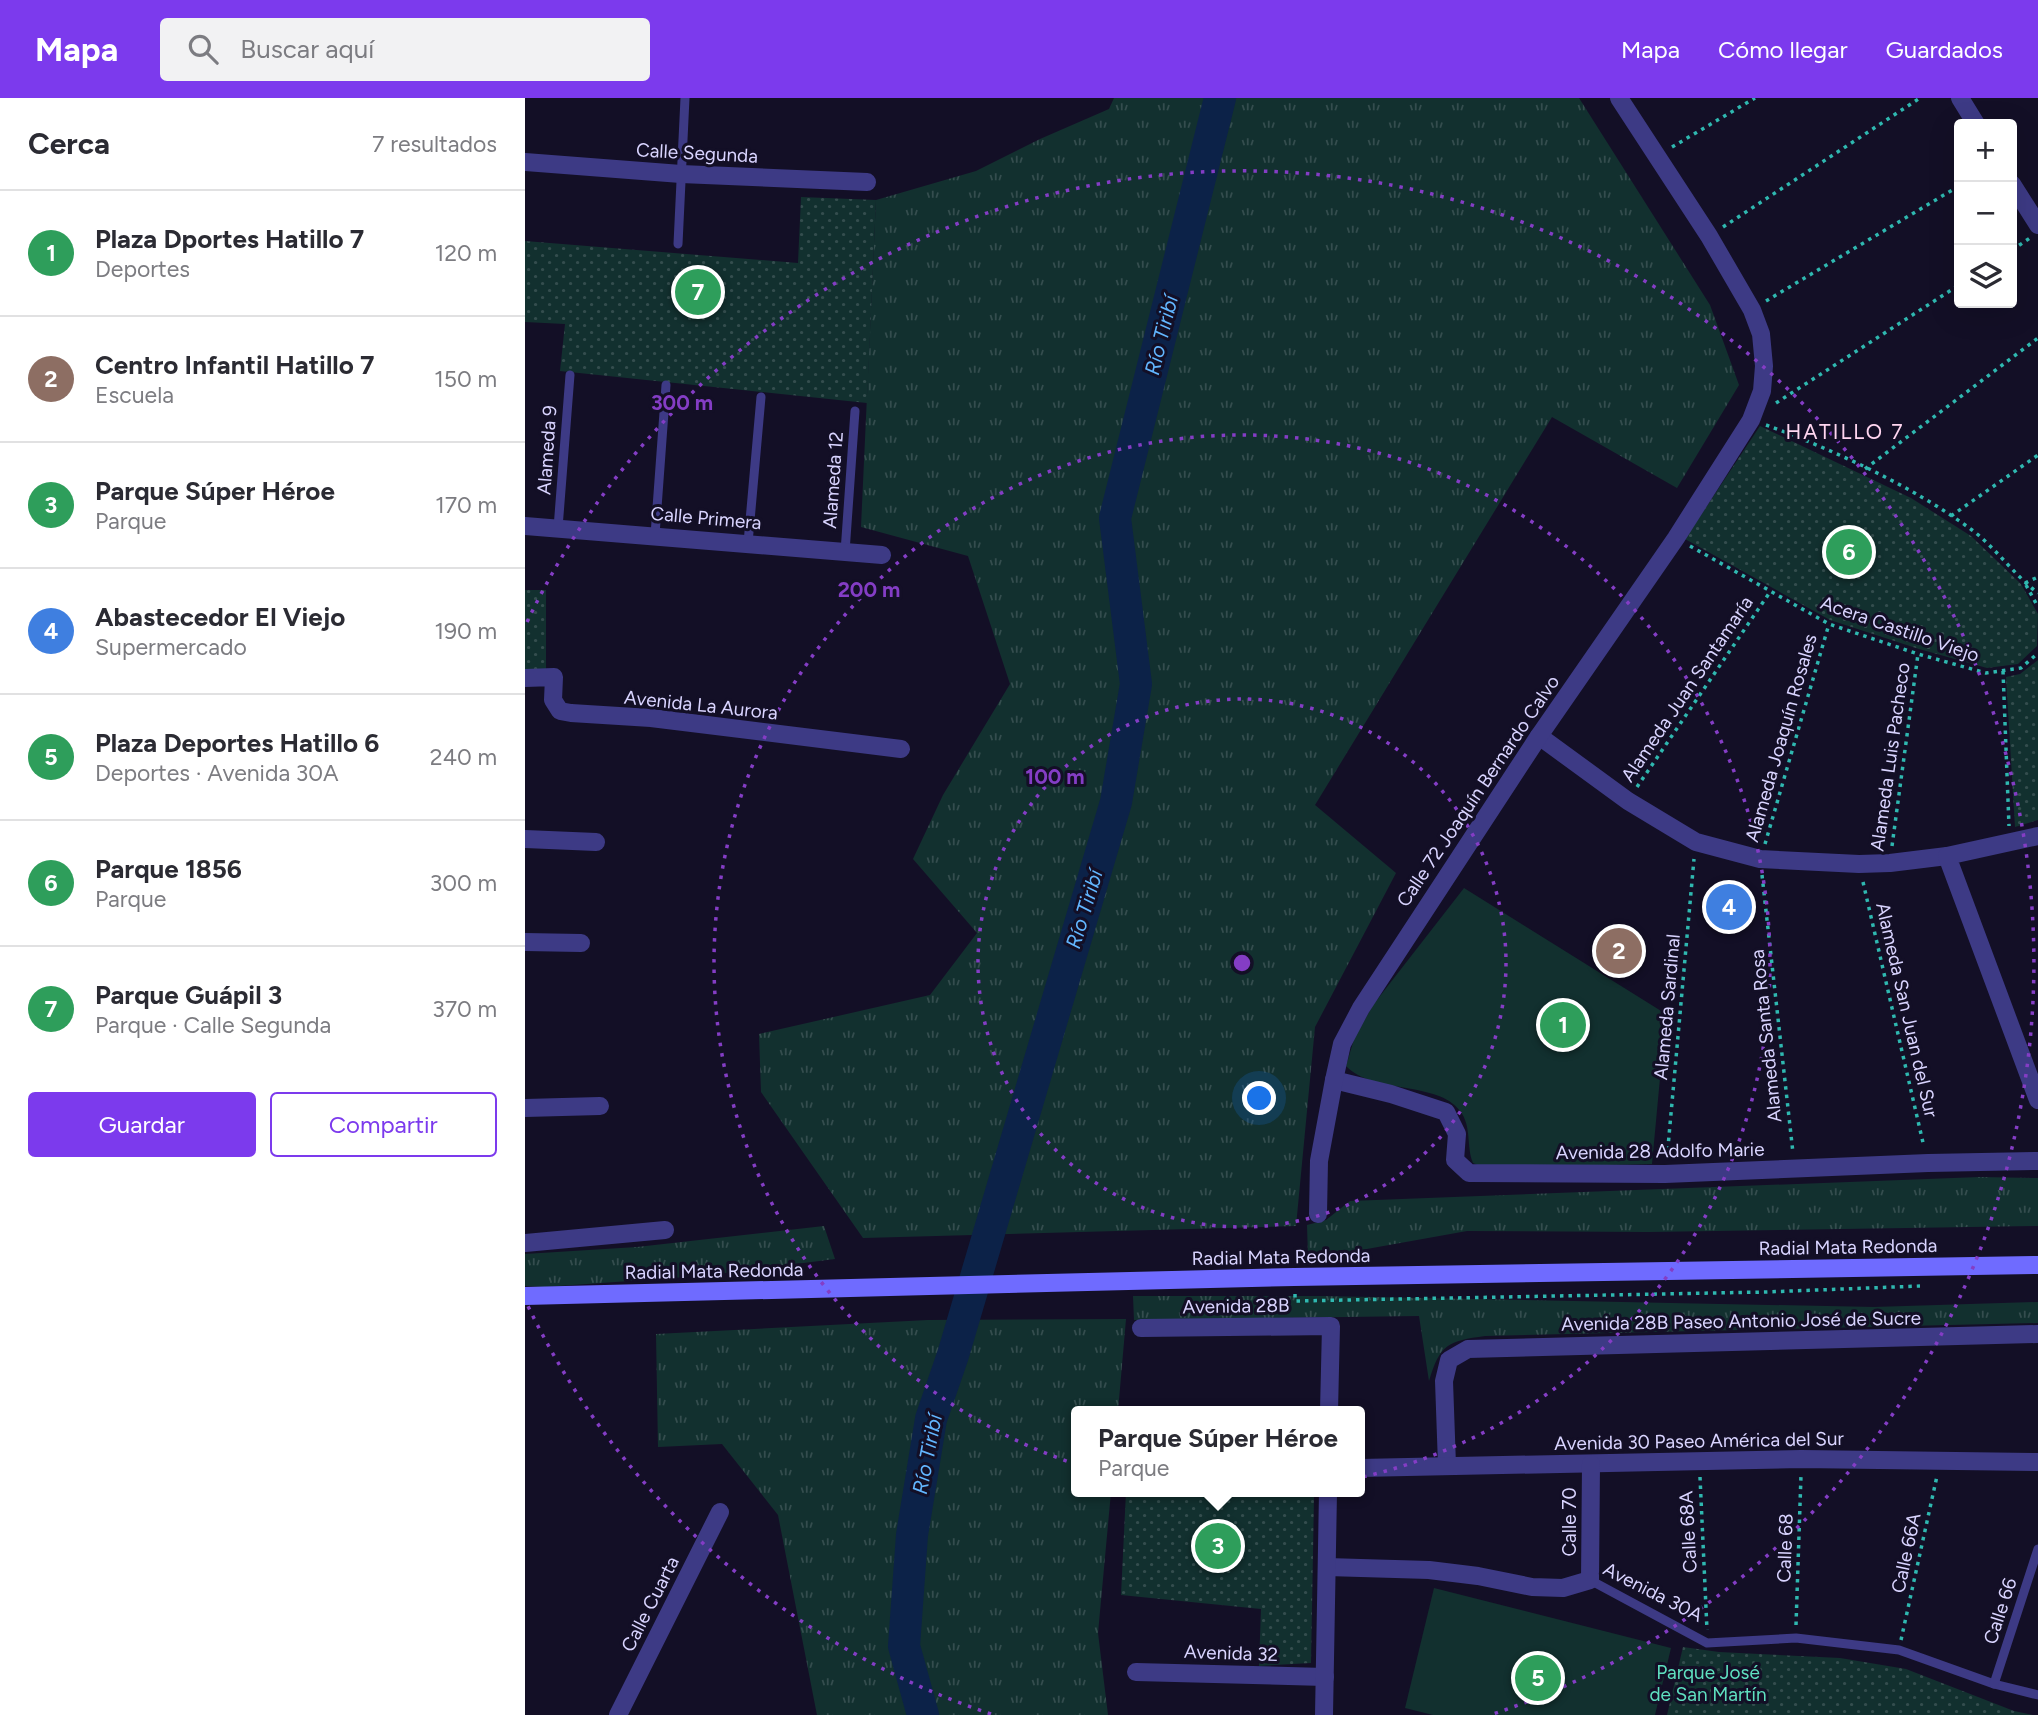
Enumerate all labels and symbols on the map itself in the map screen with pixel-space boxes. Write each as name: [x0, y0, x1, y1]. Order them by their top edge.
street label: Calle Segunda: [635, 138, 759, 168]
pin: 7: [675, 266, 721, 318]
water label: Río Tiribí: [1139, 290, 1184, 377]
text: 300 m: [651, 390, 713, 415]
street label: Alameda 9: [532, 405, 562, 495]
district label: HATILLO 7: [1785, 419, 1905, 444]
street label: Alameda 12: [818, 431, 848, 529]
street label: Calle Primera: [650, 502, 762, 534]
pin: 6: [1826, 526, 1872, 578]
text: 200 m: [838, 577, 900, 602]
street label: Acera Castillo Viejo: [1818, 591, 1982, 667]
street label: Alameda Juan Santamaría: [1616, 592, 1758, 786]
street label: Alameda Joaquín Rosales: [1740, 631, 1822, 845]
street label: Alameda Luis Pacheco: [1865, 661, 1915, 853]
street label: Calle 72 Joaquín Bernardo Calvo: [1392, 671, 1564, 911]
street label: Avenida La Aurora: [623, 685, 779, 725]
text: 100 m: [1025, 764, 1085, 789]
water label: Río Tiribí: [1060, 864, 1109, 951]
pin: 4: [1706, 881, 1752, 933]
street label: Alameda San Juan del Sur: [1871, 900, 1943, 1120]
pin: 2: [1596, 925, 1642, 977]
street label: Alameda Sardinal: [1649, 933, 1685, 1081]
street label: Alameda Santa Rosa: [1745, 948, 1787, 1124]
centre of rings: [1230, 951, 1254, 975]
pin: 1: [1540, 999, 1586, 1051]
your location: [1242, 1081, 1276, 1115]
street label: Avenida 28 Adolfo Marie: [1555, 1138, 1765, 1164]
street label: Radial Mata Redonda: [1758, 1234, 1938, 1260]
street label: Radial Mata Redonda: [1191, 1244, 1371, 1270]
street label: Radial Mata Redonda: [624, 1258, 804, 1284]
street label: Avenida 28B: [1182, 1294, 1290, 1318]
street label: Avenida 28B Paseo Antonio José de Sucre: [1561, 1306, 1921, 1336]
water label: Río Tiribí: [907, 1409, 948, 1496]
street label: Avenida 30 Paseo América del Sur: [1554, 1427, 1845, 1455]
street label: Calle 70: [1558, 1487, 1581, 1557]
street label: Calle 68A: [1674, 1490, 1702, 1574]
street label: Calle 66A: [1886, 1511, 1926, 1595]
street label: Calle 68: [1772, 1513, 1798, 1583]
pin: 3: [1195, 1520, 1241, 1572]
street label: Calle Cuarta: [616, 1552, 684, 1656]
street label: Avenida 30A: [1599, 1557, 1707, 1627]
street label: Calle 66: [1979, 1575, 2022, 1647]
street label: Avenida 32: [1184, 1640, 1278, 1666]
pin: 5: [1515, 1652, 1561, 1704]
park label: Parque José de San Martín: [1649, 1661, 1767, 1706]

